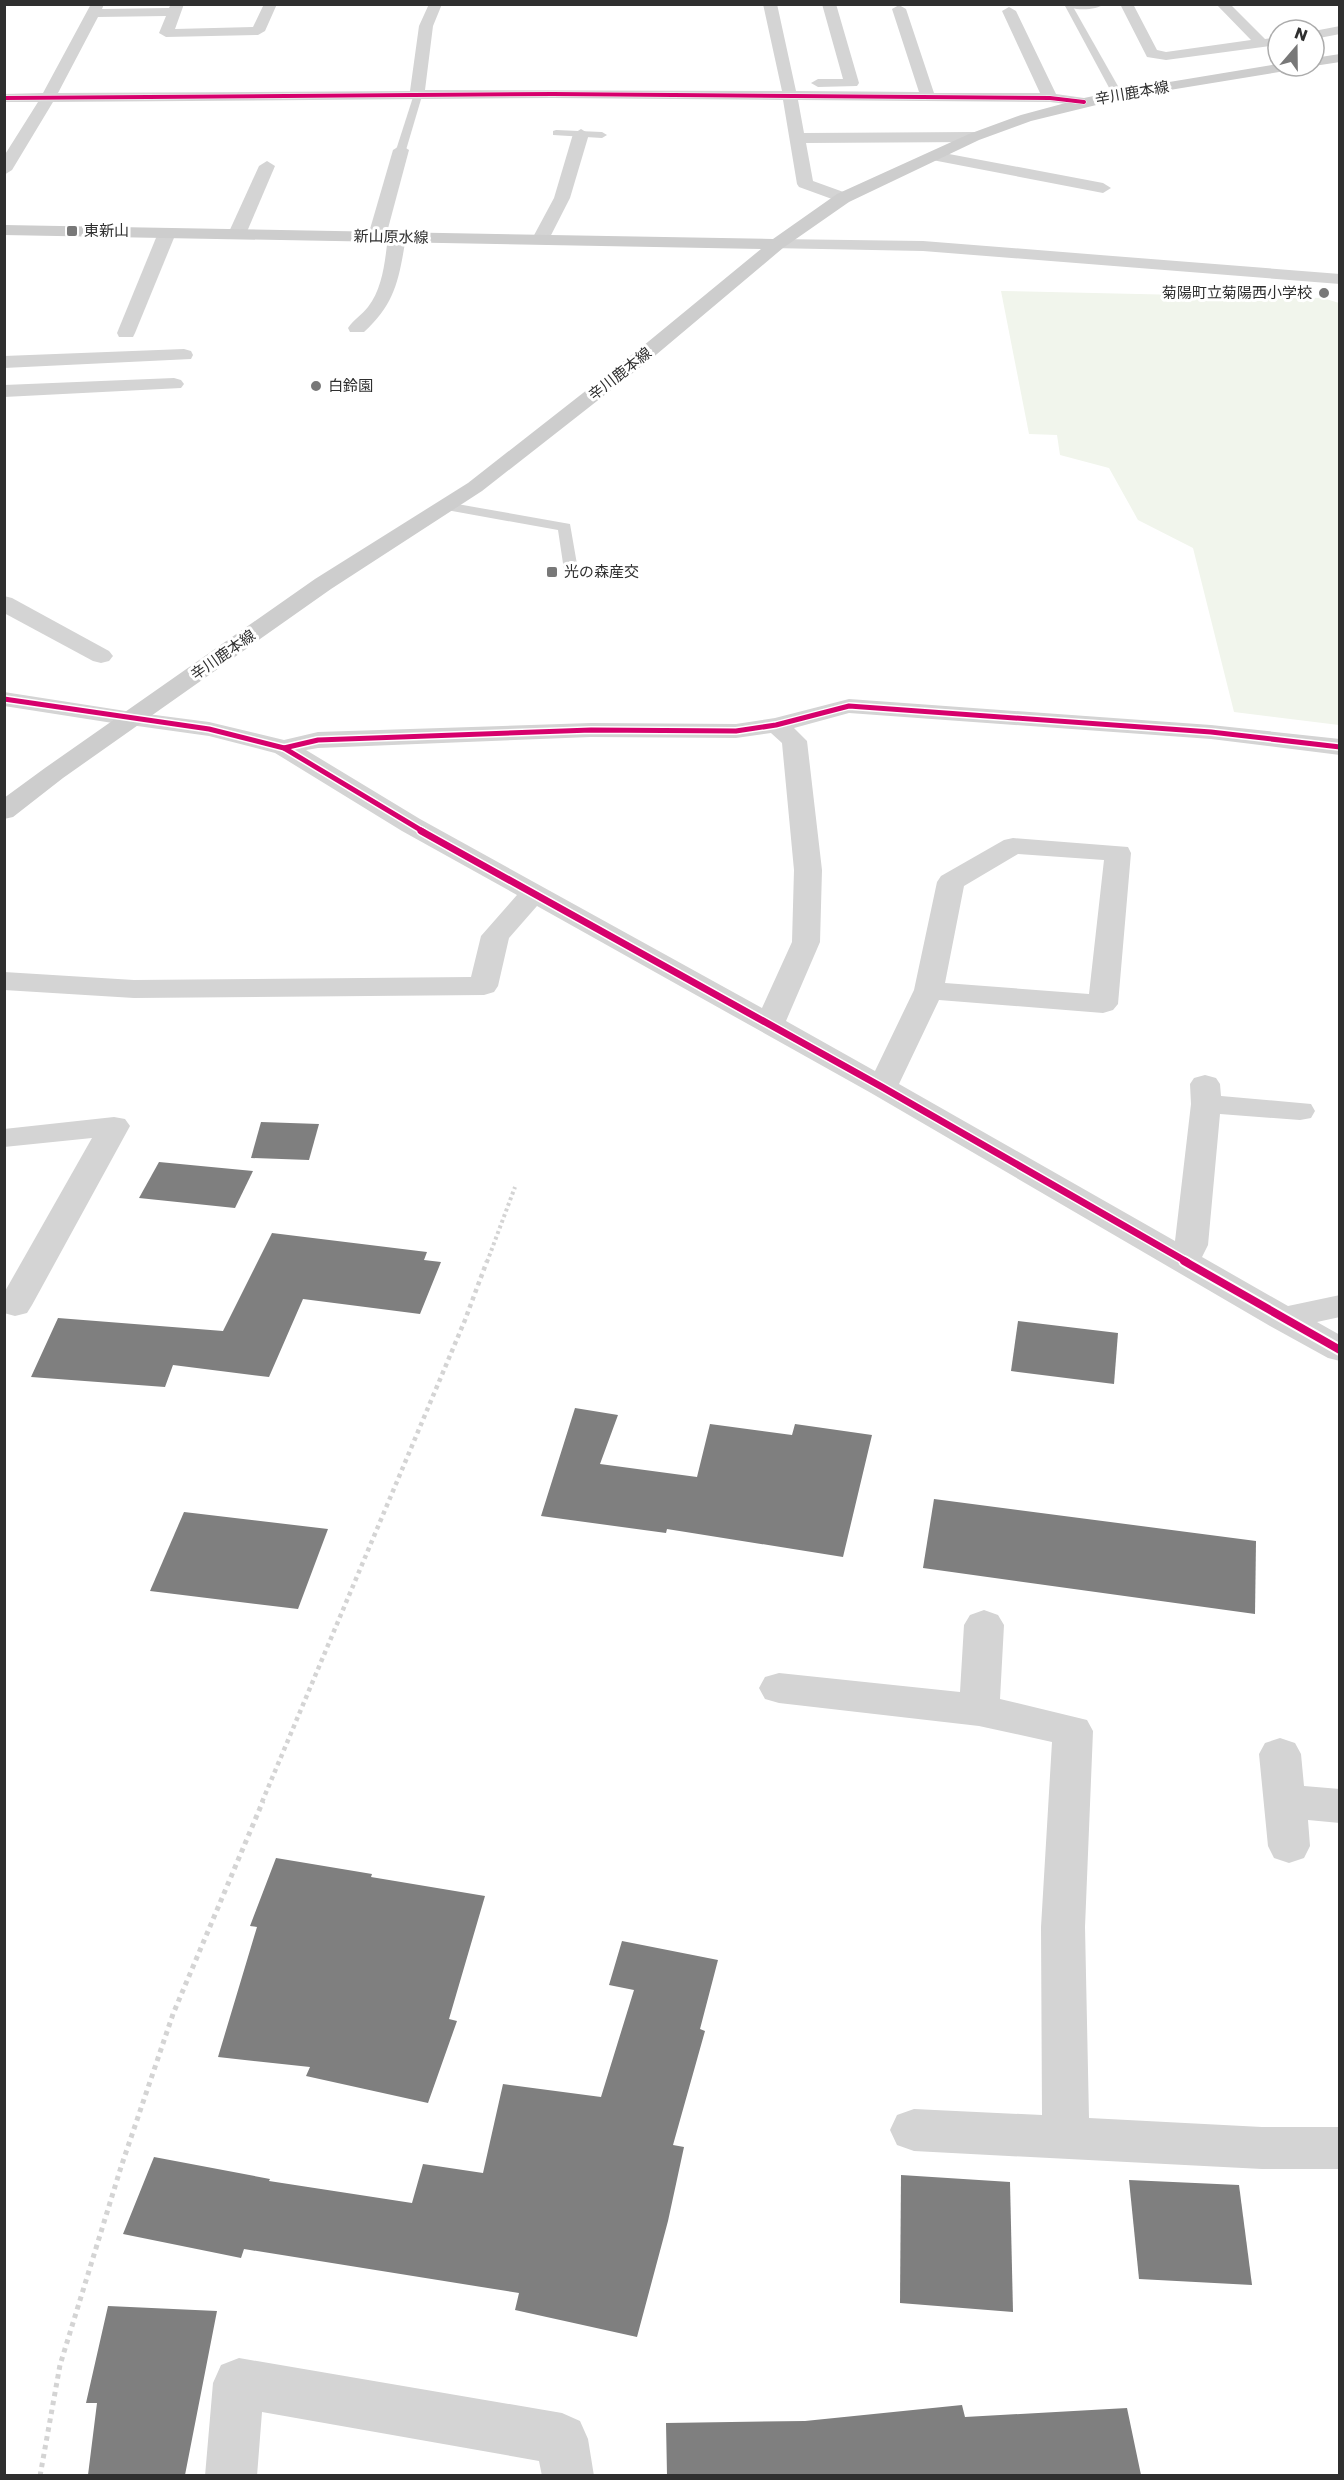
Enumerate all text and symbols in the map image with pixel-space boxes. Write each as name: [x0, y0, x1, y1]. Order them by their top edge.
north arrow: [1266, 18, 1326, 78]
text: N: [1291, 22, 1311, 47]
street label: 辛川鹿本線: [1093, 76, 1171, 109]
place label: 東新山: [84, 220, 129, 241]
marker: 東新山: [65, 224, 79, 238]
street label: 新山原水線: [353, 225, 429, 248]
place label: 菊陽町立菊陽西小学校: [1162, 282, 1312, 303]
marker: 菊陽町立菊陽西小学校: [1317, 286, 1331, 300]
street label: 辛川鹿本線: [584, 342, 656, 405]
place label: 白鈴園: [328, 375, 373, 396]
marker: 白鈴園: [309, 379, 323, 393]
place label: 光の森産交: [564, 561, 639, 582]
marker: 光の森産交: [545, 565, 559, 579]
street label: 辛川鹿本線: [186, 624, 259, 685]

